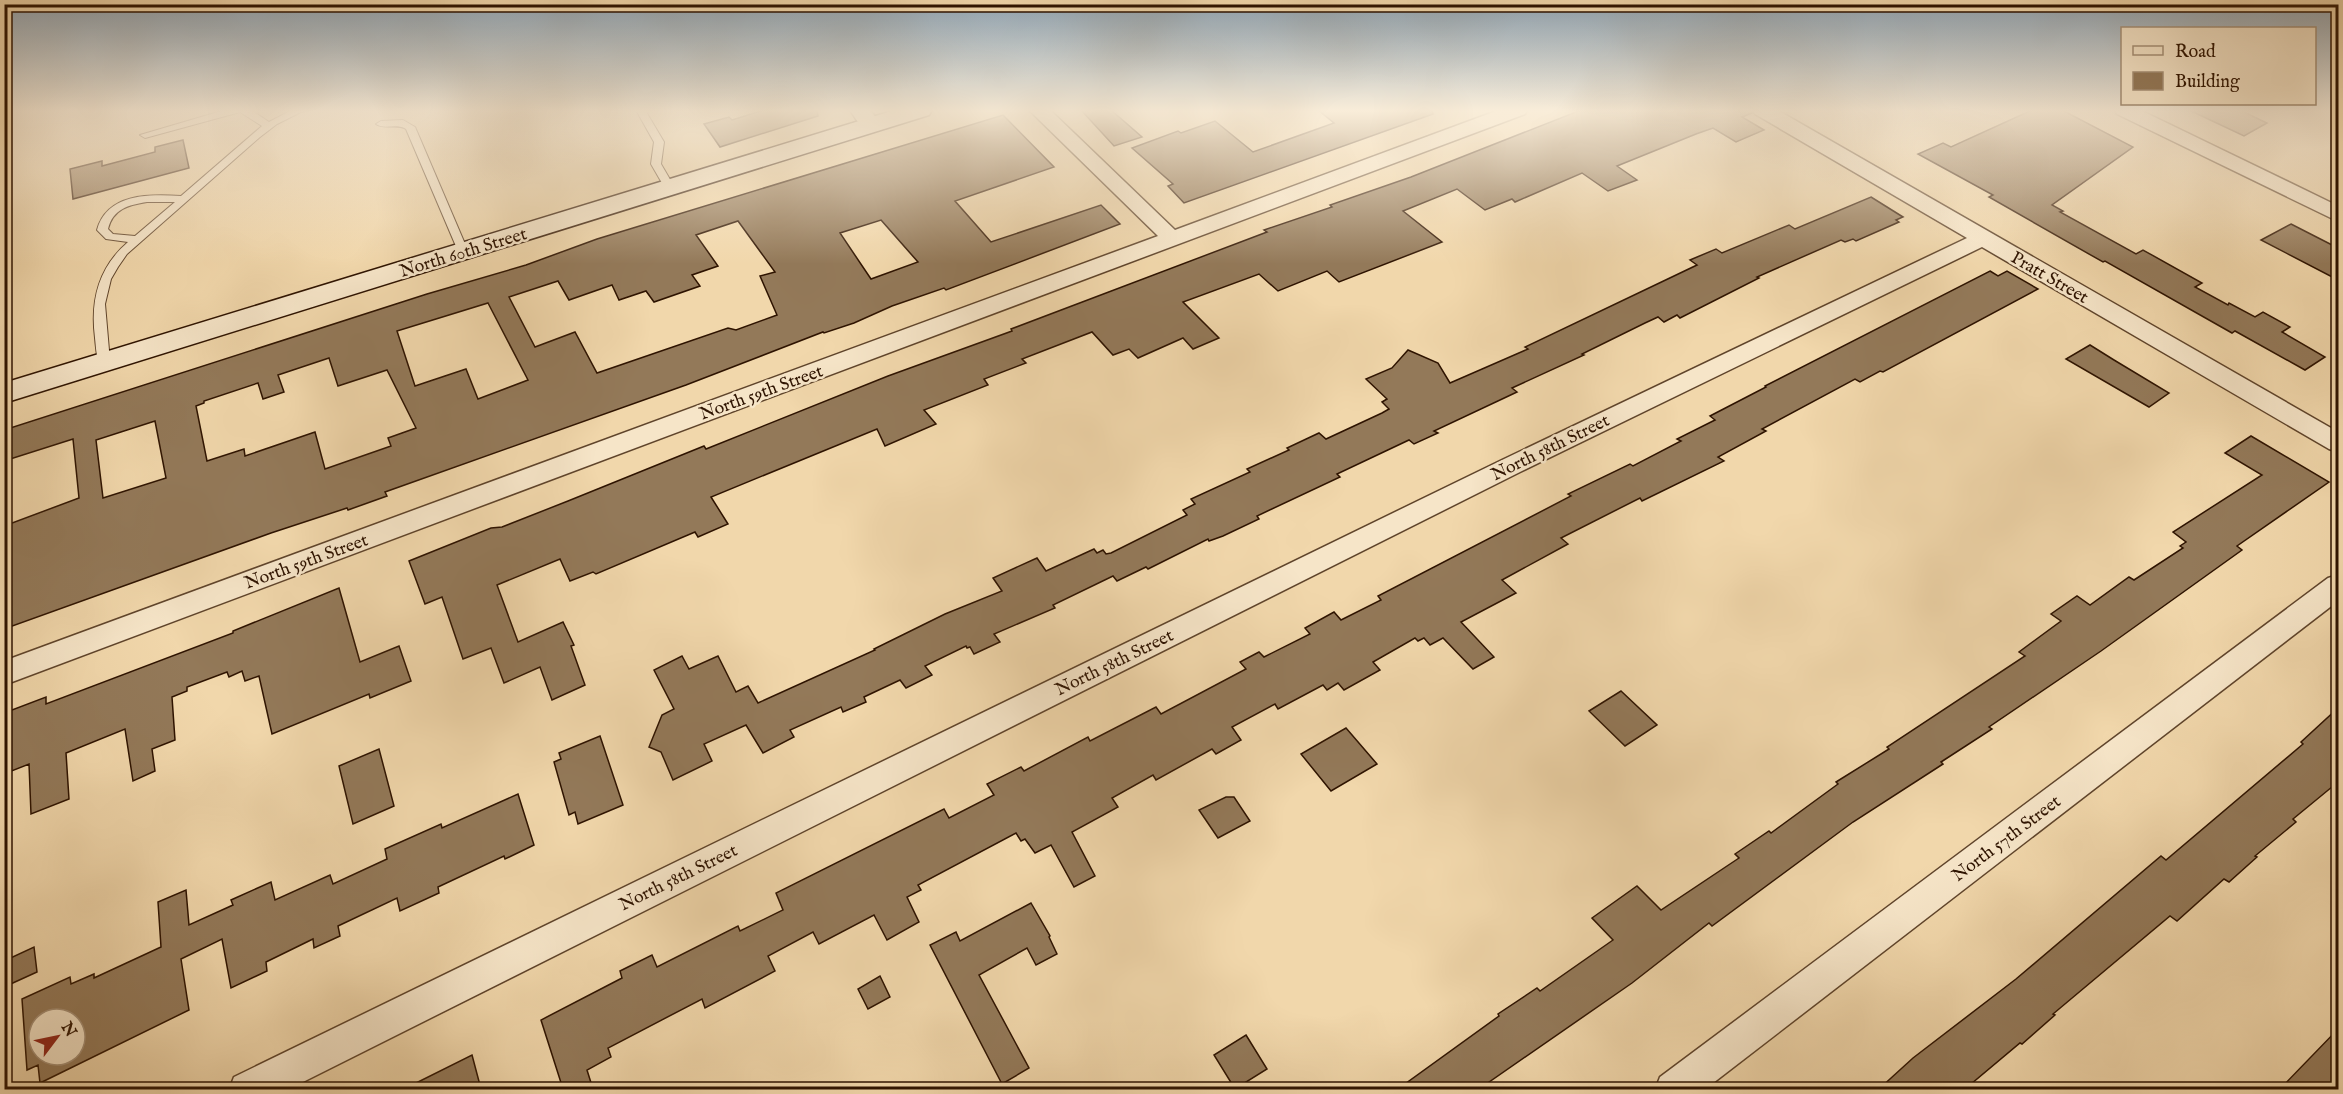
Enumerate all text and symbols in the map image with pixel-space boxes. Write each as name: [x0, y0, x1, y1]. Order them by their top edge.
legend: [2121, 27, 2316, 105]
text: Road: [2175, 41, 2216, 64]
text: Building: [2175, 71, 2240, 94]
street label: North 60th Street: [397, 223, 530, 284]
street label: Pratt Street: [2006, 247, 2092, 310]
street label: North 59th Street: [697, 360, 826, 426]
street label: North 58th Street: [1488, 410, 1614, 487]
street label: North 59th Street: [242, 529, 371, 595]
street label: North 58th Street: [1052, 625, 1178, 702]
street label: North 57th Street: [1948, 791, 2066, 888]
street label: North 58th Street: [616, 840, 742, 917]
north arrow: [27, 1007, 87, 1067]
text: N: [55, 1018, 80, 1041]

